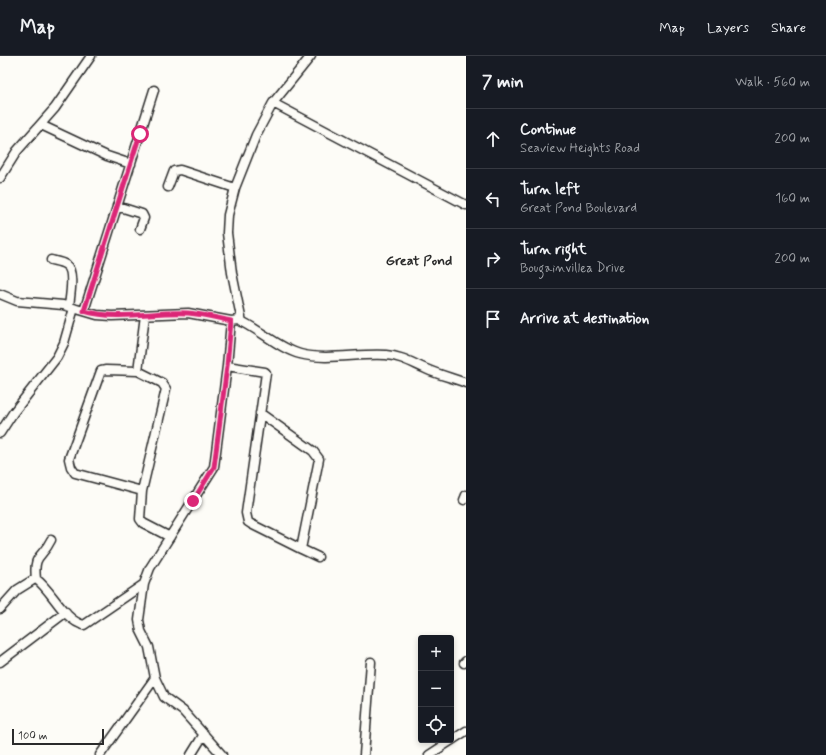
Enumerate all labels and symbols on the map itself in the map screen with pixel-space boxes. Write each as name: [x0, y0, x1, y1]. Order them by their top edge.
route start: [131, 125, 149, 143]
district label: Great Pond: [386, 252, 452, 270]
route end: [184, 492, 202, 510]
scale bar: [12, 727, 104, 746]

